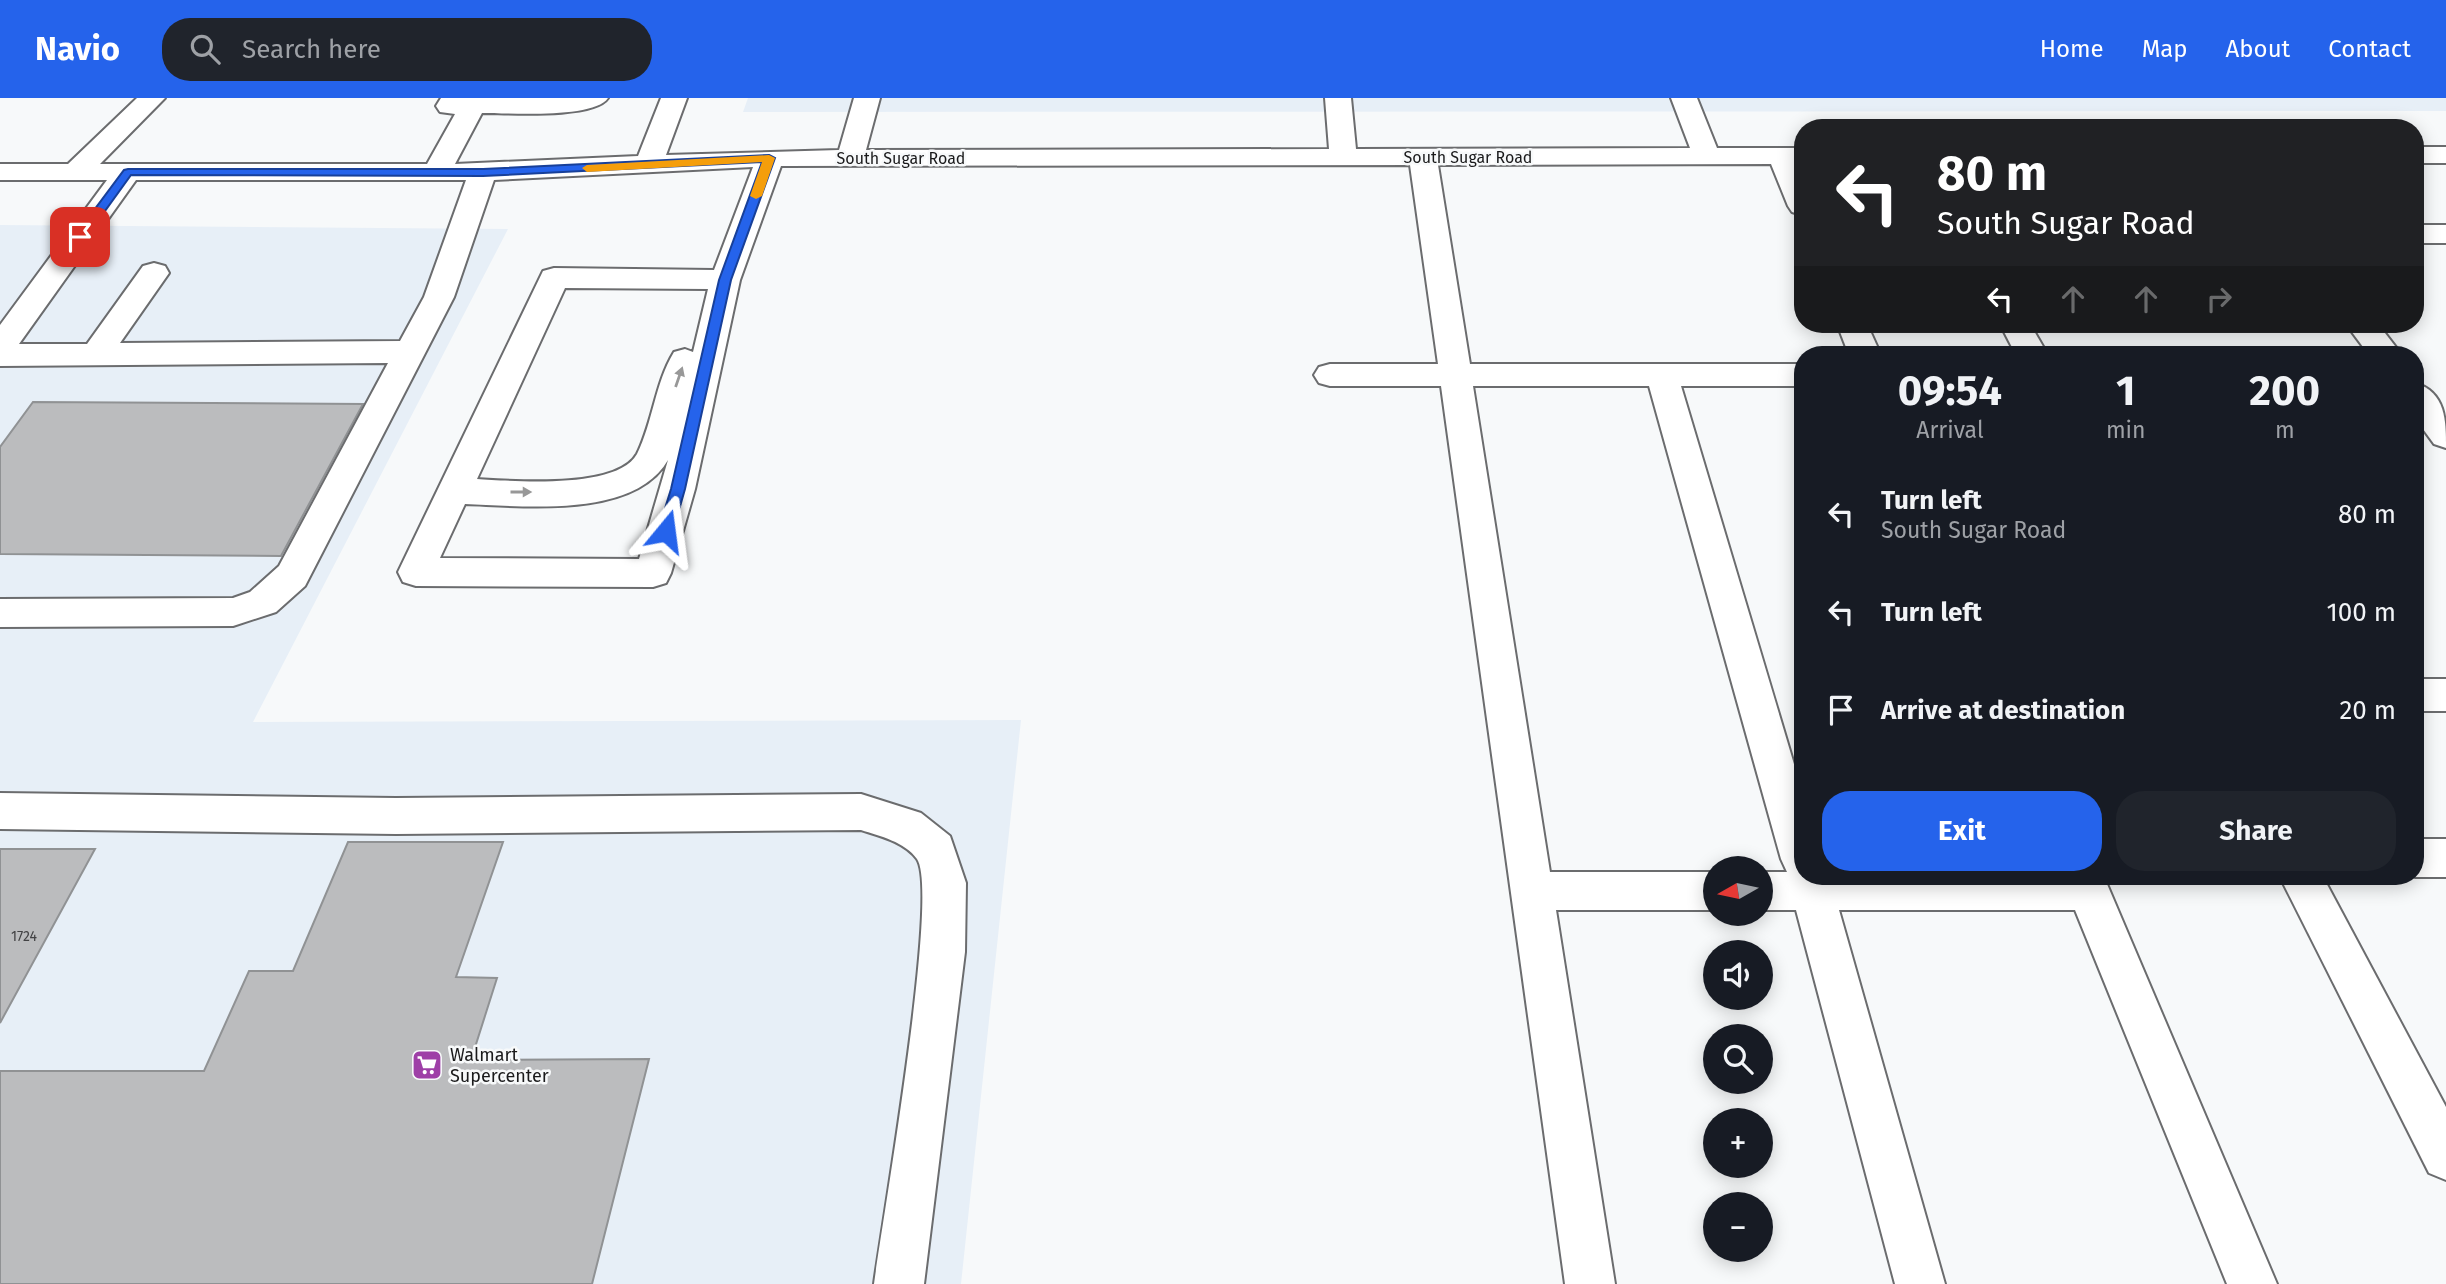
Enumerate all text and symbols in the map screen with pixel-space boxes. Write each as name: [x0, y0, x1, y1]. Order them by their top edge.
search box: [162, 18, 652, 81]
text: Navio: [35, 29, 120, 69]
icon: search: [186, 30, 224, 68]
text: Search here: [242, 34, 381, 65]
text: Home: [2040, 35, 2104, 63]
text: Map: [2142, 35, 2188, 63]
text: About: [2226, 35, 2290, 63]
text: Contact: [2328, 35, 2411, 63]
text: 80 m: [1937, 144, 2047, 203]
icon: left: [1822, 147, 1913, 238]
street label: South Sugar Road: [1404, 148, 1532, 167]
street label: South Sugar Road: [837, 149, 965, 168]
text: South Sugar Road: [1937, 204, 2195, 242]
pin: [50, 207, 110, 267]
icon: arrive: [61, 218, 99, 256]
icon: left: [1981, 280, 2019, 318]
icon: ahead: [2054, 280, 2092, 318]
icon: ahead: [2127, 280, 2165, 318]
icon: right: [2200, 280, 2238, 318]
one-way arrow: [674, 366, 685, 387]
text: 09:54: [1898, 366, 2002, 416]
text: 1: [2116, 366, 2135, 416]
text: 200: [2249, 366, 2320, 416]
text: Arrival: [1916, 416, 1984, 444]
text: min: [2106, 416, 2146, 444]
text: m: [2275, 416, 2295, 444]
text: Turn left: [1881, 485, 1982, 516]
one-way arrow: [510, 486, 532, 498]
position arrow: [629, 494, 703, 568]
icon: left: [1822, 495, 1860, 533]
text: 80 m: [2338, 499, 2396, 530]
text: South Sugar Road: [1881, 516, 2066, 544]
icon: left: [1822, 593, 1860, 631]
text: Turn left: [1881, 597, 1982, 628]
text: 100 m: [2327, 597, 2396, 628]
icon: arrive: [1822, 691, 1860, 729]
text: Arrive at destination: [1881, 695, 2125, 726]
text: 20 m: [2339, 695, 2396, 726]
button: Exit: [1822, 791, 2102, 871]
button: Share: [2116, 791, 2396, 871]
north arrow: [1703, 856, 1773, 926]
map controls: [1703, 856, 1773, 1262]
house number: 1724: [11, 928, 38, 945]
button: sound: [1703, 940, 1773, 1010]
button: search: [1703, 1024, 1773, 1094]
place label: Walmart Supercenter: [450, 1044, 549, 1087]
supermarket icon: Walmart Supercenter: [410, 1048, 444, 1082]
button: +: [1703, 1108, 1773, 1178]
button: −: [1703, 1192, 1773, 1262]

